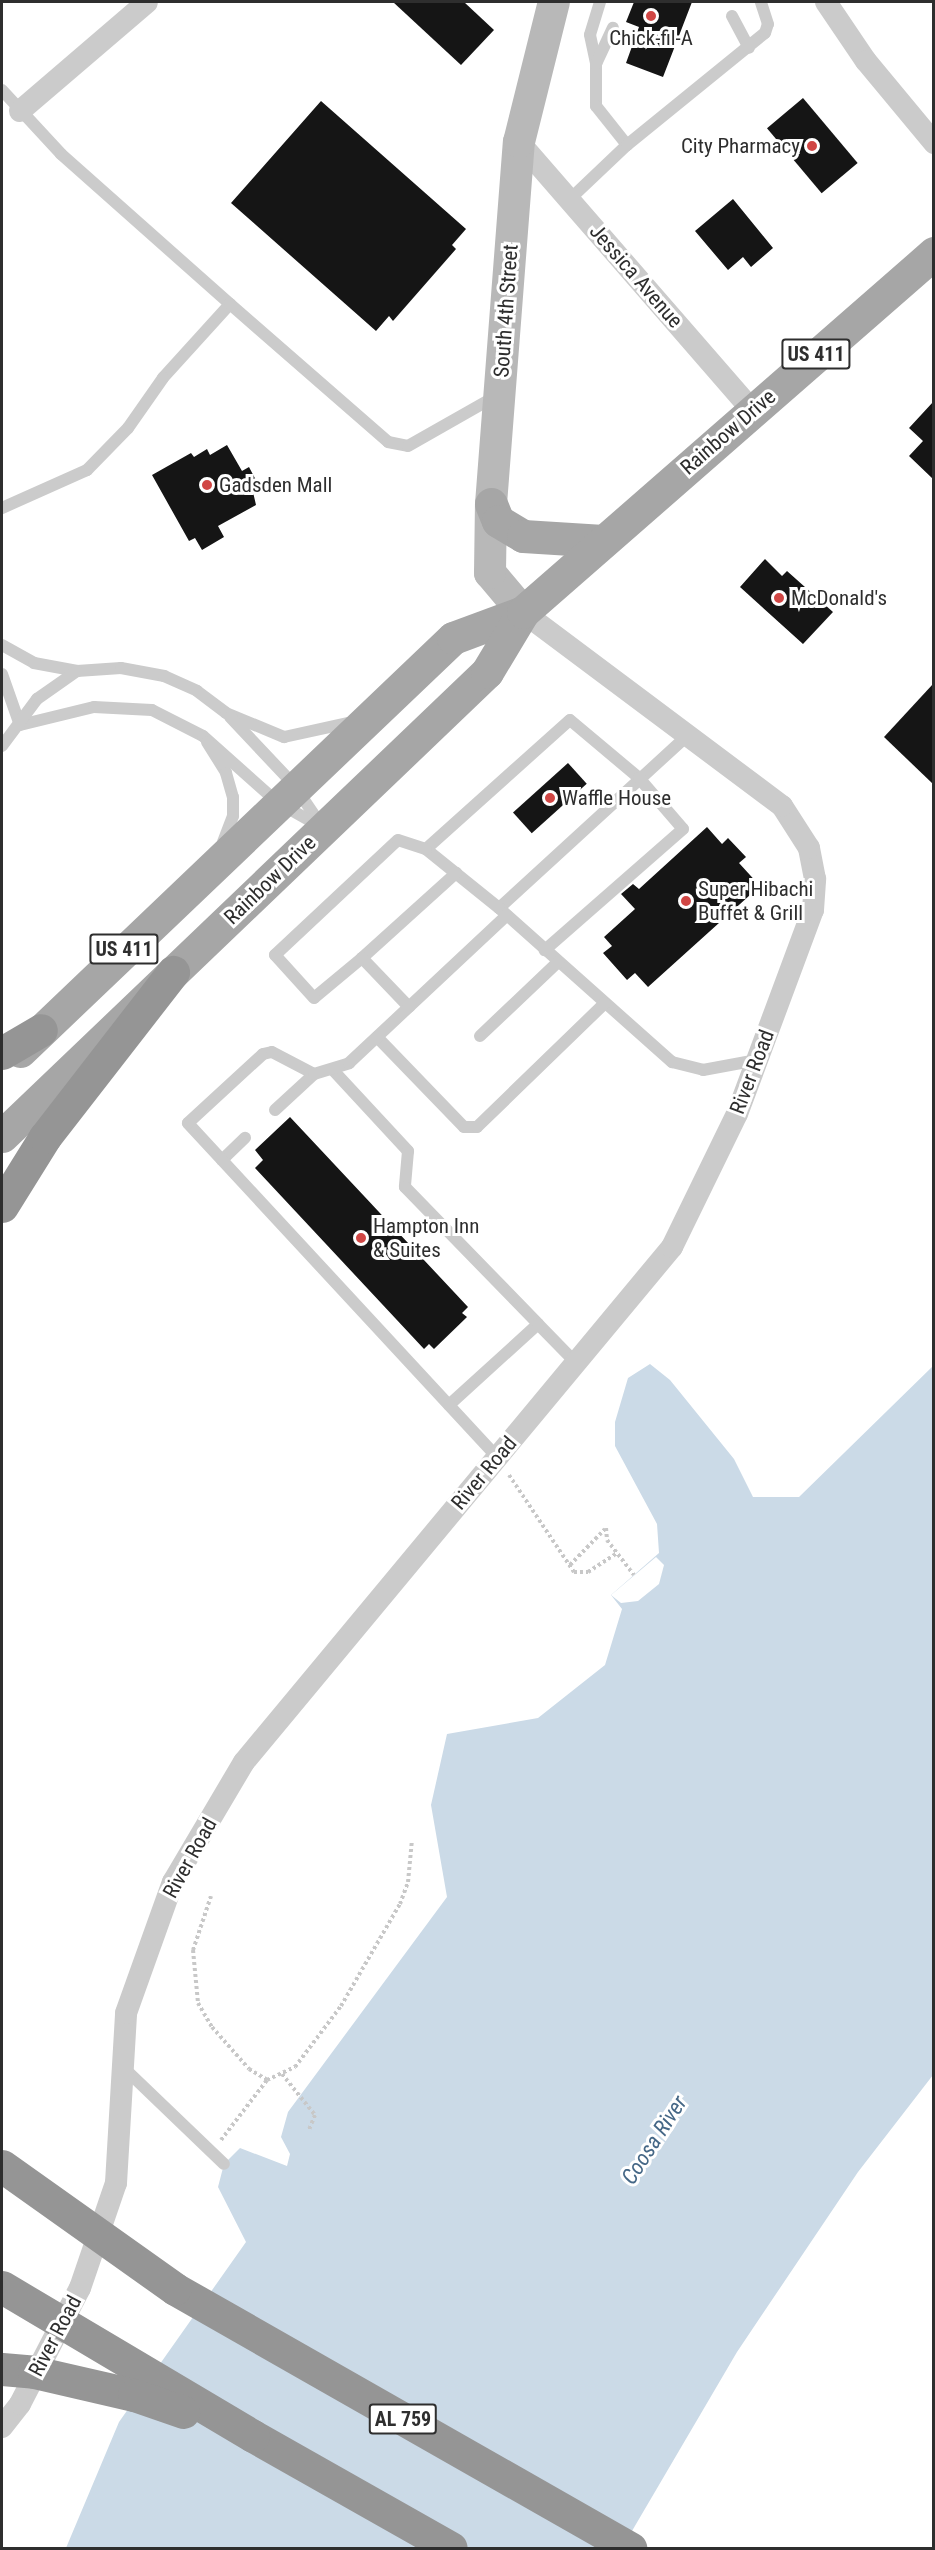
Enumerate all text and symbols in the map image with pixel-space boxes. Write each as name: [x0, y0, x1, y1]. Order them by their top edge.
marker: Chick-fil-A: [644, 9, 658, 23]
place label: Chick-fil-A: [609, 25, 693, 51]
place label: City Pharmacy: [681, 133, 800, 159]
marker: City Pharmacy: [805, 139, 819, 153]
street label: Jessica Avenue: [584, 219, 688, 333]
street label: South 4th Street: [489, 244, 523, 378]
road number: US 411: [780, 337, 852, 371]
street label: Rainbow Drive: [675, 384, 781, 480]
place label: Gadsden Mall: [219, 472, 332, 498]
marker: Gadsden Mall: [200, 478, 214, 492]
place label: McDonald's: [791, 585, 887, 611]
marker: McDonald's: [772, 591, 786, 605]
place label: Waffle House: [562, 785, 671, 811]
marker: Waffle House: [543, 791, 557, 805]
street label: Rainbow Drive: [219, 830, 321, 930]
place label: Super Hibachi Buffet & Grill: [698, 876, 813, 926]
marker: Super Hibachi Buffet & Grill: [679, 894, 693, 908]
road number: US 411: [88, 932, 160, 966]
street label: River Road: [724, 1026, 780, 1118]
place label: Hampton Inn & Suites: [373, 1213, 479, 1263]
marker: Hampton Inn & Suites: [354, 1231, 368, 1245]
street label: River Road: [446, 1431, 522, 1515]
street label: River Road: [158, 1813, 222, 1903]
water label: Coosa River: [616, 2091, 692, 2189]
street label: River Road: [23, 2291, 87, 2381]
road number: AL 759: [368, 2402, 438, 2436]

